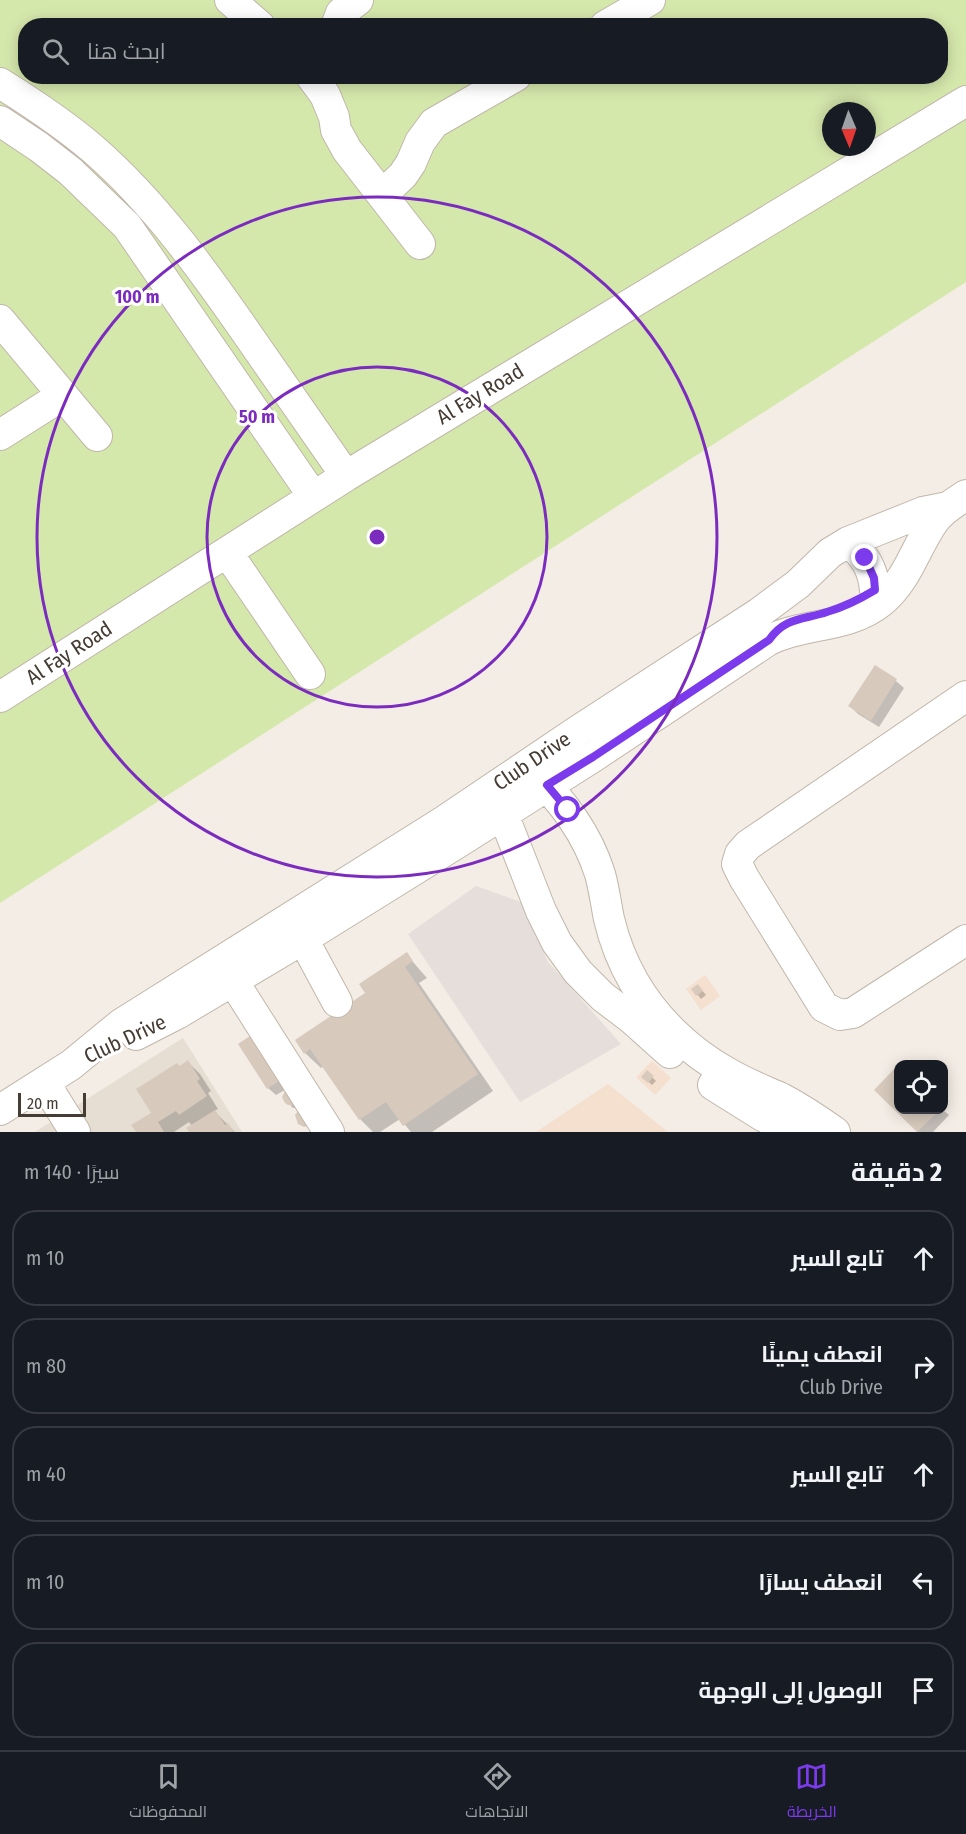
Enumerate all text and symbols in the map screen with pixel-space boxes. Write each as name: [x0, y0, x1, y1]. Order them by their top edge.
search box: [18, 18, 948, 84]
icon: search: [39, 35, 72, 68]
text: ابحث هنا: [87, 38, 166, 65]
north arrow: [822, 102, 876, 156]
text: 100 m: [115, 286, 159, 308]
street label: Al Fay Road: [432, 358, 528, 430]
text: 50 m: [239, 406, 275, 428]
centre of rings: [367, 527, 387, 547]
route end: [851, 544, 877, 570]
street label: Al Fay Road: [21, 616, 117, 690]
street label: Club Drive: [488, 726, 576, 796]
route start: [554, 796, 580, 822]
street label: Club Drive: [80, 1009, 170, 1069]
map controls: [894, 1060, 948, 1114]
button: locate: [894, 1060, 948, 1114]
scale bar: [18, 1090, 86, 1118]
text: 20 m: [27, 1094, 58, 1113]
text: 2 دقيقة: [851, 1157, 942, 1188]
text: سيرًا · 140 m: [24, 1160, 119, 1184]
icon: ahead: [907, 1242, 940, 1275]
text: تابع السير: [791, 1245, 883, 1272]
text: 10 m: [26, 1246, 64, 1270]
text: انعطف يمينًا: [761, 1341, 883, 1368]
icon: right: [907, 1350, 940, 1383]
text: 80 m: [26, 1354, 67, 1378]
text: Club Drive: [800, 1375, 883, 1399]
icon: ahead: [907, 1458, 940, 1491]
text: تابع السير: [791, 1461, 883, 1488]
text: 40 m: [26, 1462, 66, 1486]
icon: left: [907, 1566, 940, 1599]
text: انعطف يسارًا: [758, 1569, 883, 1596]
text: 10 m: [26, 1570, 64, 1594]
icon: arrive: [907, 1674, 940, 1707]
text: الوصول إلى الوجهة: [699, 1677, 883, 1704]
tab: المحفوظات: [129, 1760, 207, 1826]
tab: الاتجاهات: [465, 1760, 529, 1826]
tab: الخريطة: [787, 1760, 837, 1826]

